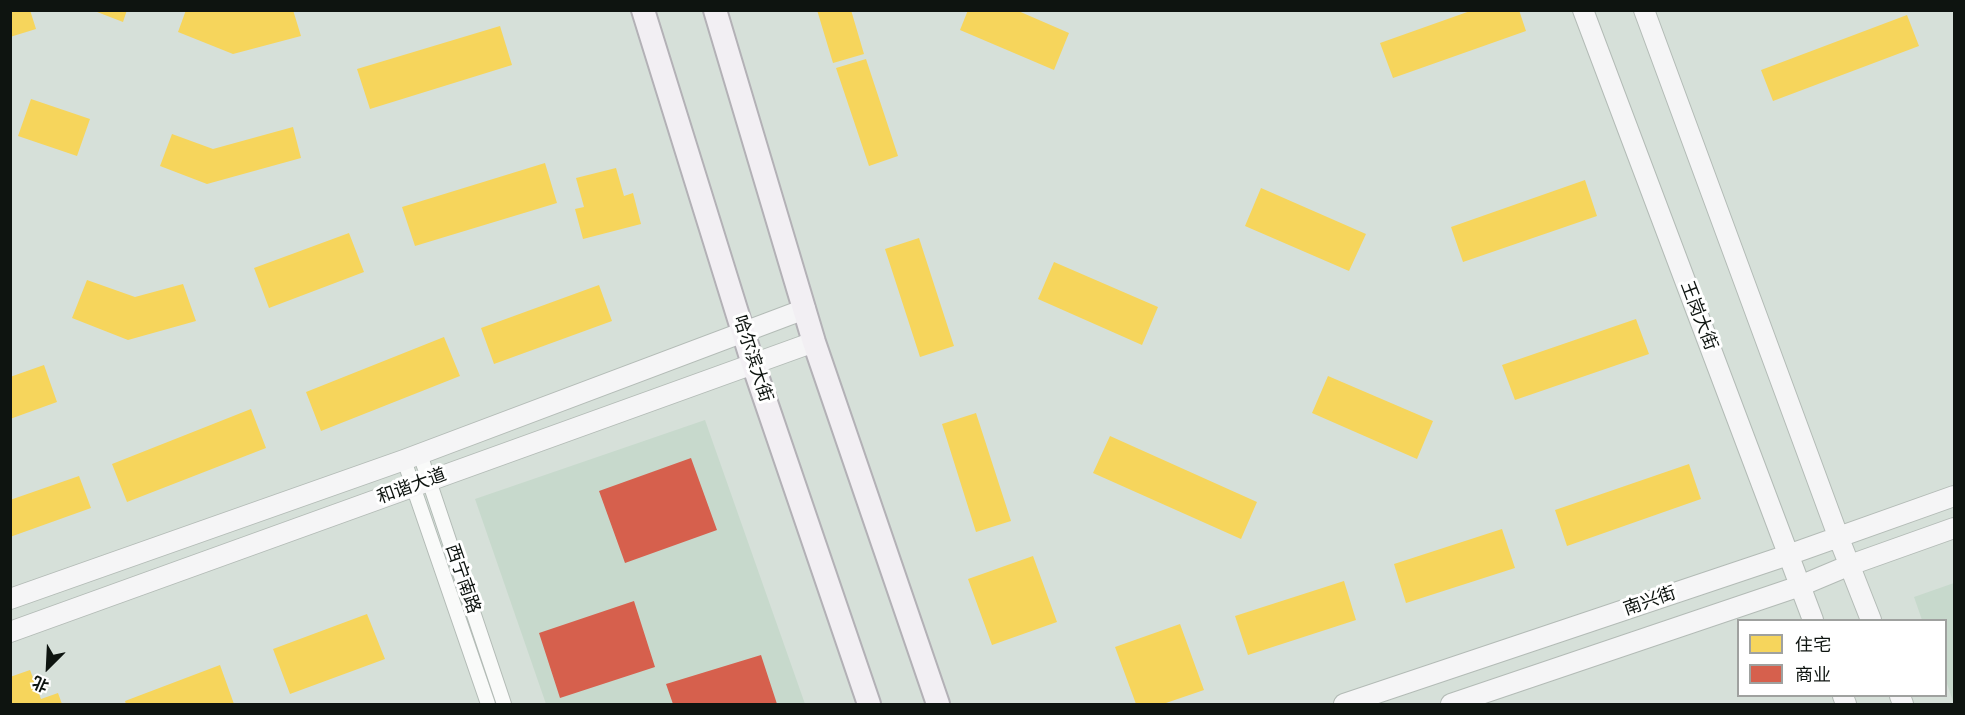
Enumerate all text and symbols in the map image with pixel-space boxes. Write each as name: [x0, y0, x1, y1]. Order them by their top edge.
street label: 王岗大街: [1675, 279, 1721, 353]
street label: 哈尔滨大街: [728, 313, 776, 405]
street label: 和谐大道: [374, 465, 450, 509]
street label: 西宁南路: [440, 541, 484, 617]
street label: 南兴街: [1621, 583, 1679, 621]
legend: [1737, 619, 1947, 697]
text: 住宅: [1795, 632, 1831, 657]
north arrow: [18, 637, 78, 697]
text: 商业: [1795, 662, 1831, 687]
text: 北: [28, 670, 52, 698]

